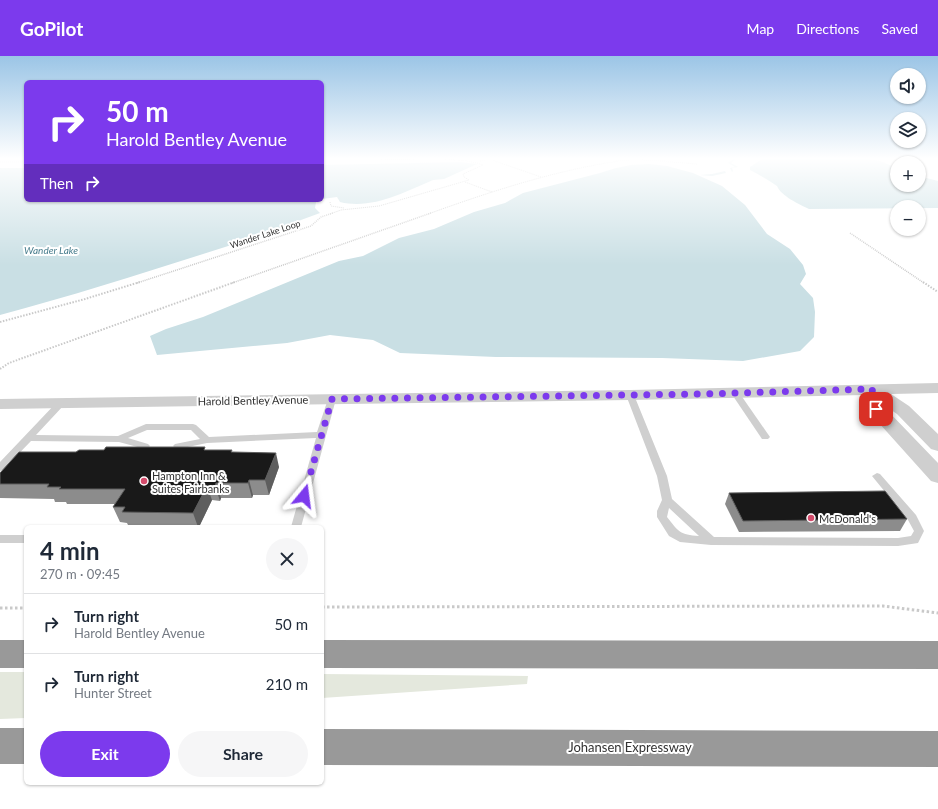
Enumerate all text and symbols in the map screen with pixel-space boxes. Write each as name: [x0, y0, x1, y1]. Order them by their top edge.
text: GoPilot: [20, 17, 83, 40]
text: Map: [747, 20, 774, 37]
text: Directions: [796, 20, 859, 37]
text: Saved: [881, 20, 918, 37]
map controls: [890, 68, 926, 236]
button: sound: [890, 68, 926, 104]
text: 50 m: [106, 94, 169, 128]
icon: right: [40, 96, 92, 148]
button: layers: [890, 112, 926, 148]
text: Harold Bentley Avenue: [106, 128, 287, 150]
button: +: [890, 156, 926, 192]
icon: right: [81, 172, 103, 194]
text: Then: [40, 174, 73, 192]
button: −: [890, 200, 926, 236]
street label: Wander Lake Loop: [228, 217, 302, 251]
water label: Wander Lake: [24, 244, 78, 256]
pin: [859, 392, 893, 426]
street label: Harold Bentley Avenue: [198, 393, 309, 407]
icon: arrive: [865, 398, 887, 420]
place label: Hampton Inn & Suites Fairbanks: [152, 469, 230, 495]
position arrow: [283, 475, 325, 517]
marker: Hampton Inn & Suites Fairbanks: [139, 476, 149, 486]
place label: McDonald's: [819, 512, 876, 525]
marker: McDonald's: [806, 513, 816, 523]
text: 4 min: [40, 536, 100, 565]
button: close: [266, 538, 308, 580]
text: 270 m · 09:45: [40, 566, 120, 582]
text: Turn right: [74, 607, 139, 625]
icon: right: [40, 613, 62, 635]
text: 50 m: [274, 615, 308, 633]
text: Harold Bentley Avenue: [74, 625, 205, 641]
text: Turn right: [74, 667, 139, 685]
icon: right: [40, 673, 62, 695]
text: 210 m: [266, 675, 308, 693]
text: Hunter Street: [74, 685, 152, 701]
button: Exit: [40, 731, 170, 777]
button: Share: [178, 731, 308, 777]
street label: Johansen Expressway: [568, 739, 692, 755]

